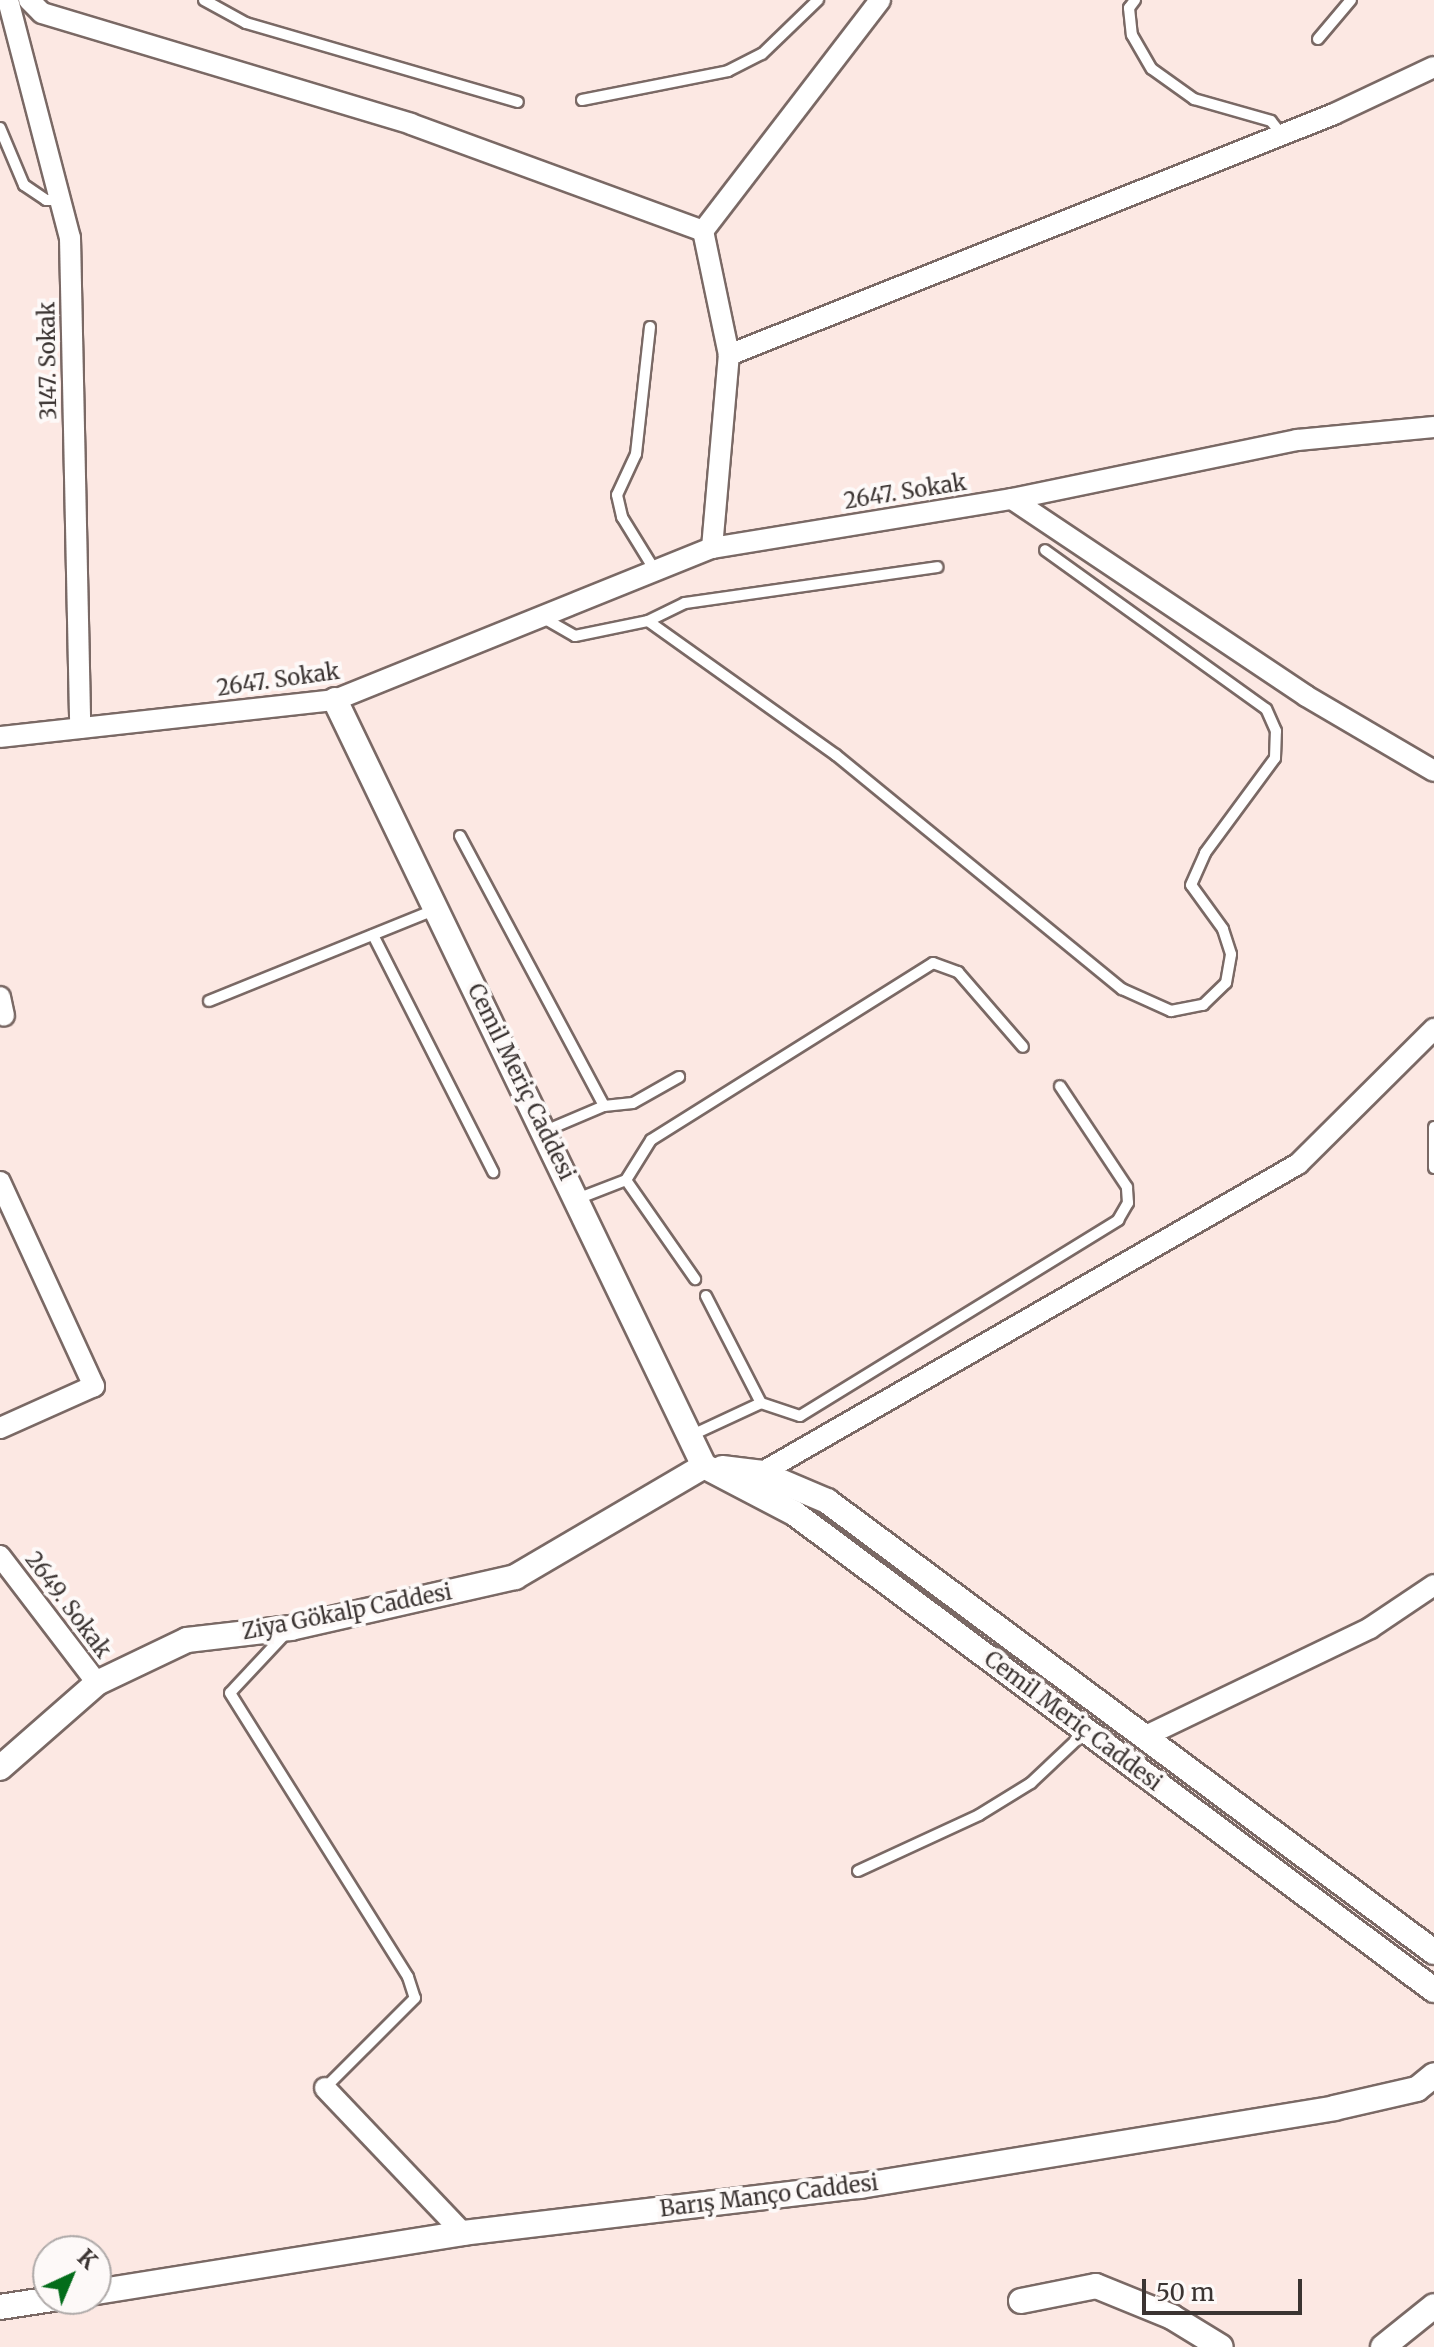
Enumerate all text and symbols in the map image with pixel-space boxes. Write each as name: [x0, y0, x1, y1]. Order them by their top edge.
street label: 3147. Sokak: [34, 302, 62, 420]
street label: 2647. Sokak: [842, 469, 968, 515]
street label: 2647. Sokak: [215, 658, 341, 702]
street label: Cemil Meriç Caddesi: [462, 979, 580, 1185]
street label: 2649. Sokak: [20, 1547, 116, 1663]
street label: Ziya Gökalp Caddesi: [240, 1579, 454, 1645]
street label: Cemil Meriç Caddesi: [979, 1646, 1167, 1796]
street label: Barış Manço Caddesi: [658, 2169, 880, 2223]
north arrow: [32, 2235, 112, 2315]
text: K: [72, 2243, 103, 2275]
scale bar: [1146, 2263, 1306, 2313]
text: 50 m: [1156, 2277, 1215, 2308]

